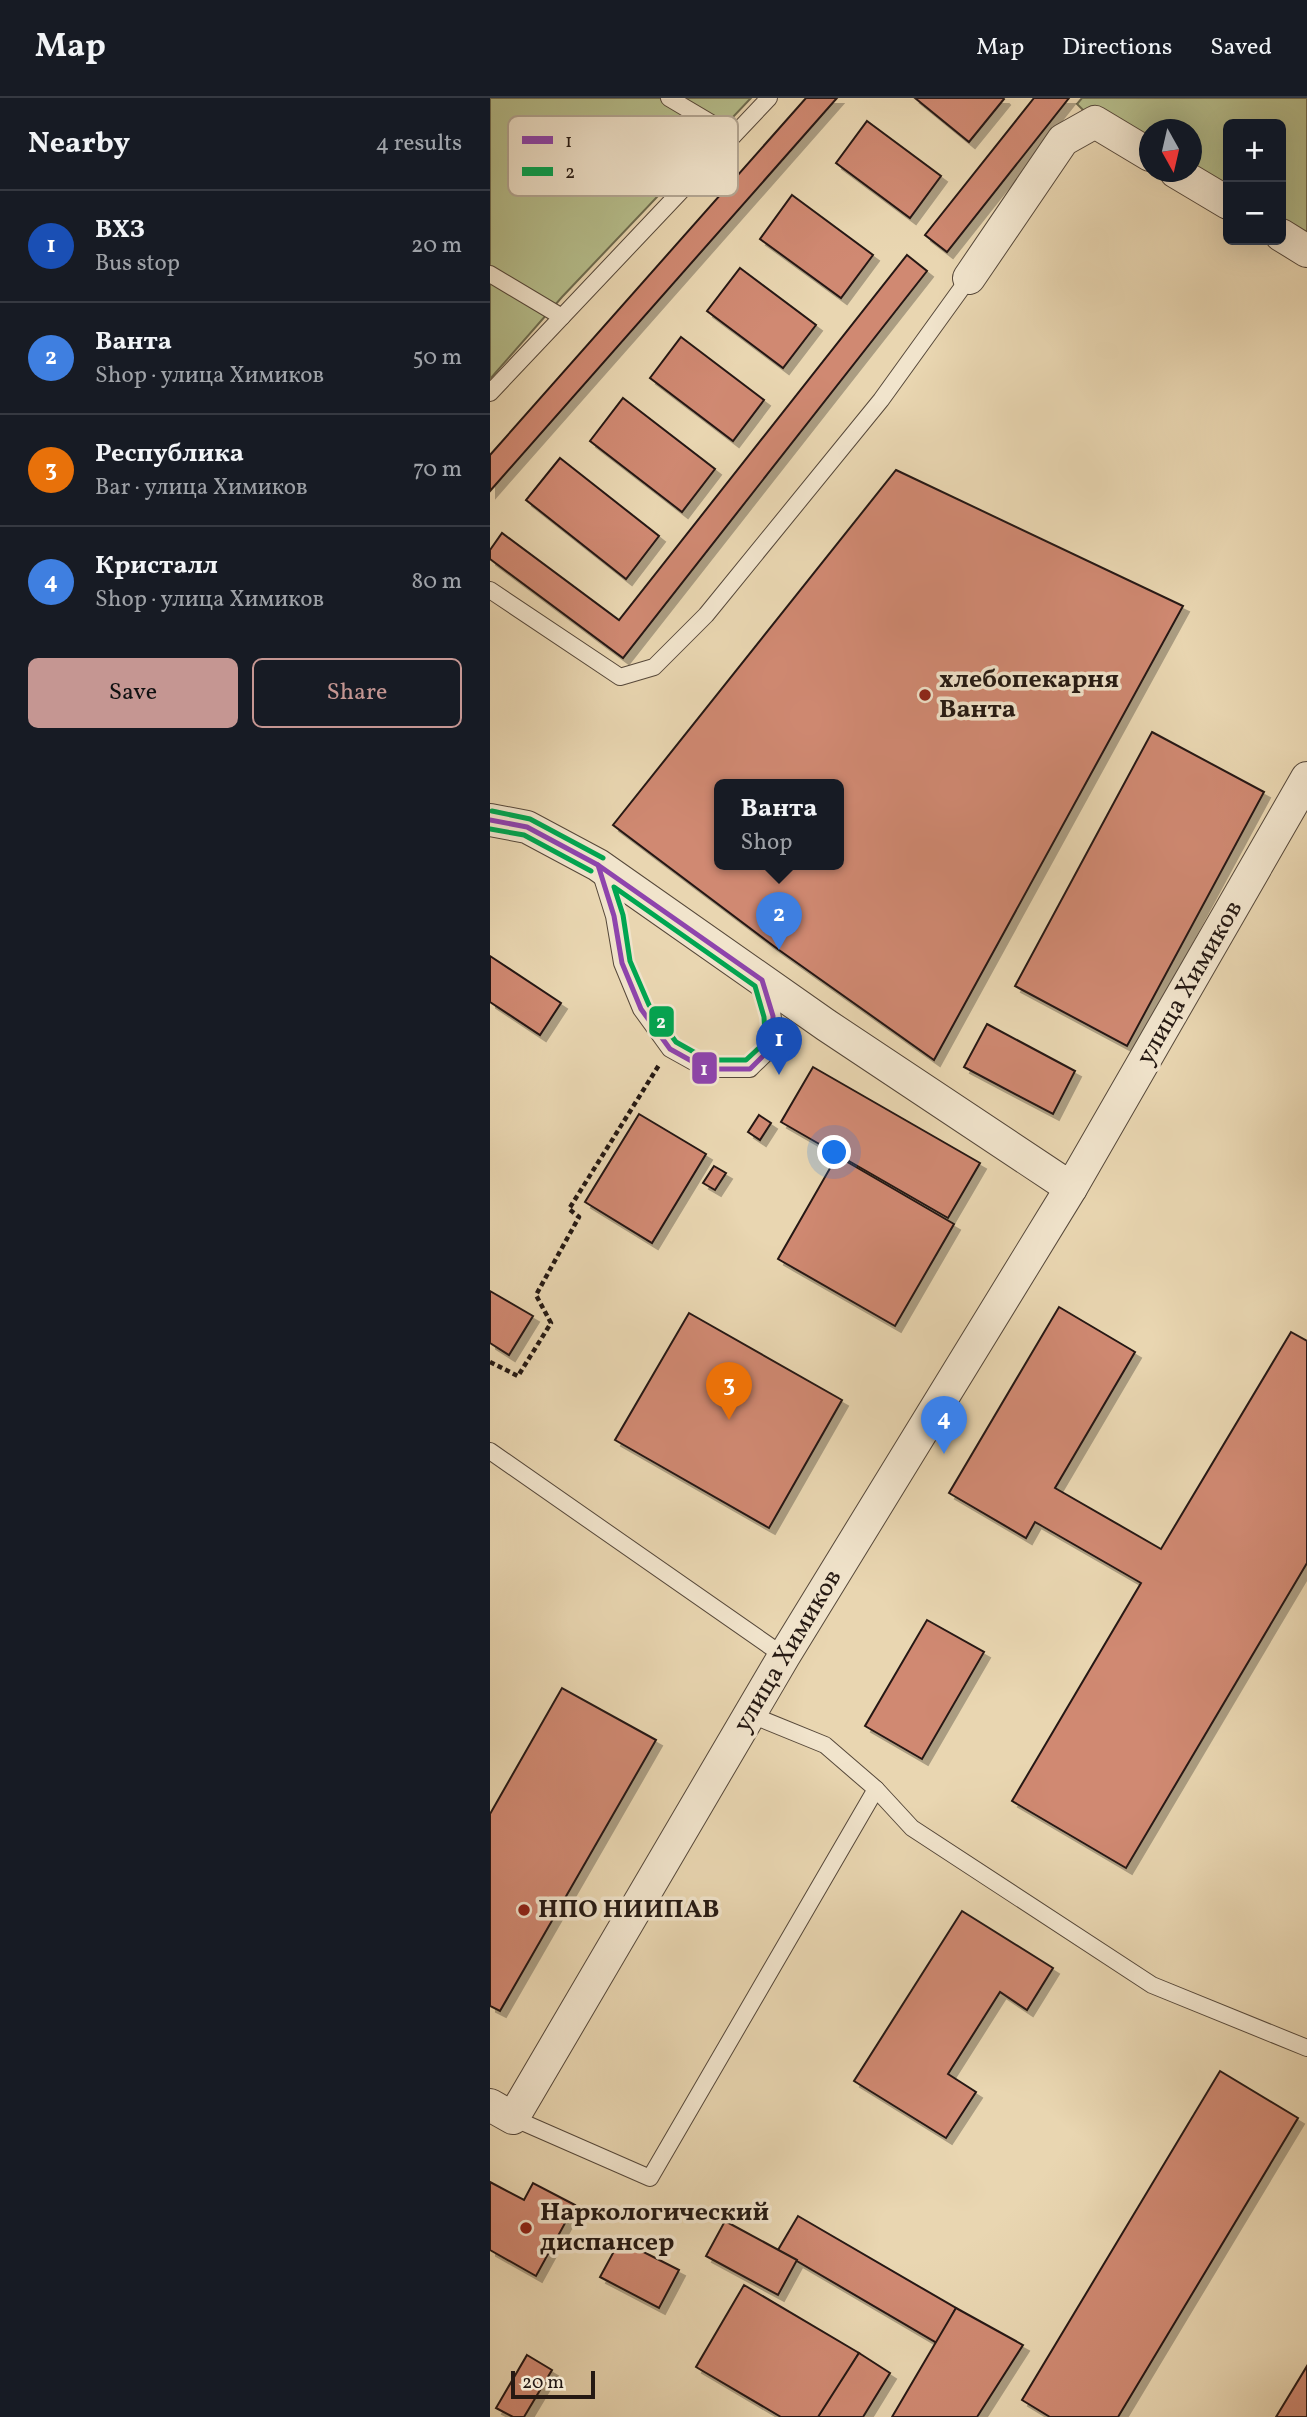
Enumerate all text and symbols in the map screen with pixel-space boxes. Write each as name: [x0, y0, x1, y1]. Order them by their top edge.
text: Map: [35, 25, 106, 71]
text: Map: [976, 31, 1024, 65]
text: Directions: [1062, 31, 1172, 65]
text: Saved: [1210, 31, 1272, 65]
legend: [508, 116, 738, 196]
north arrow: [1139, 119, 1202, 182]
map controls: [1223, 119, 1286, 245]
button: +: [1223, 119, 1286, 182]
text: Nearby: [28, 123, 130, 165]
text: 4 results: [376, 128, 462, 160]
text: 1: [565, 129, 572, 155]
text: 2: [565, 160, 575, 186]
button: −: [1223, 182, 1286, 245]
text: ВХЗ: [95, 212, 145, 248]
text: 1: [46, 230, 56, 262]
text: 20 m: [411, 230, 462, 262]
text: Bus stop: [95, 248, 180, 280]
text: Ванта: [95, 324, 172, 360]
text: 2: [45, 342, 57, 374]
text: 50 m: [413, 342, 462, 374]
text: Shop · улица Химиков: [95, 360, 324, 392]
text: Республика: [95, 436, 244, 472]
text: 3: [45, 454, 57, 486]
text: 70 m: [413, 454, 462, 486]
text: Bar · улица Химиков: [95, 472, 308, 504]
text: Кристалл: [95, 548, 218, 584]
text: 4: [44, 566, 58, 598]
text: 80 m: [412, 566, 462, 598]
text: Shop · улица Химиков: [95, 584, 324, 616]
button: Save: [28, 658, 238, 728]
button: Share: [252, 658, 462, 728]
place label: хлебопекарня Ванта: [939, 662, 1119, 728]
marker: хлебопекарня Ванта: [917, 687, 933, 703]
popup: [714, 779, 844, 870]
text: Ванта: [741, 791, 817, 827]
text: Shop: [741, 827, 792, 859]
pin: 2: [756, 892, 802, 950]
street label: улица Химиков: [1128, 894, 1252, 1072]
line badge: 2: [648, 1005, 675, 1038]
text: 2: [656, 1010, 666, 1036]
pin: 1: [756, 1017, 802, 1075]
line badge: 1: [691, 1051, 718, 1085]
text: 1: [700, 1057, 708, 1083]
your location: [817, 1135, 851, 1169]
pin: 3: [706, 1362, 752, 1420]
pin: 4: [921, 1396, 967, 1454]
street label: улица Химиков: [725, 1562, 851, 1740]
place label: НПО НИИПАВ: [538, 1892, 720, 1928]
marker: НПО НИИПАВ: [516, 1902, 532, 1918]
place label: Наркологический диспансер: [540, 2195, 769, 2261]
marker: Наркологический диспансер: [518, 2220, 534, 2236]
scale bar: [511, 2368, 595, 2400]
text: 20 m: [522, 2370, 564, 2396]

